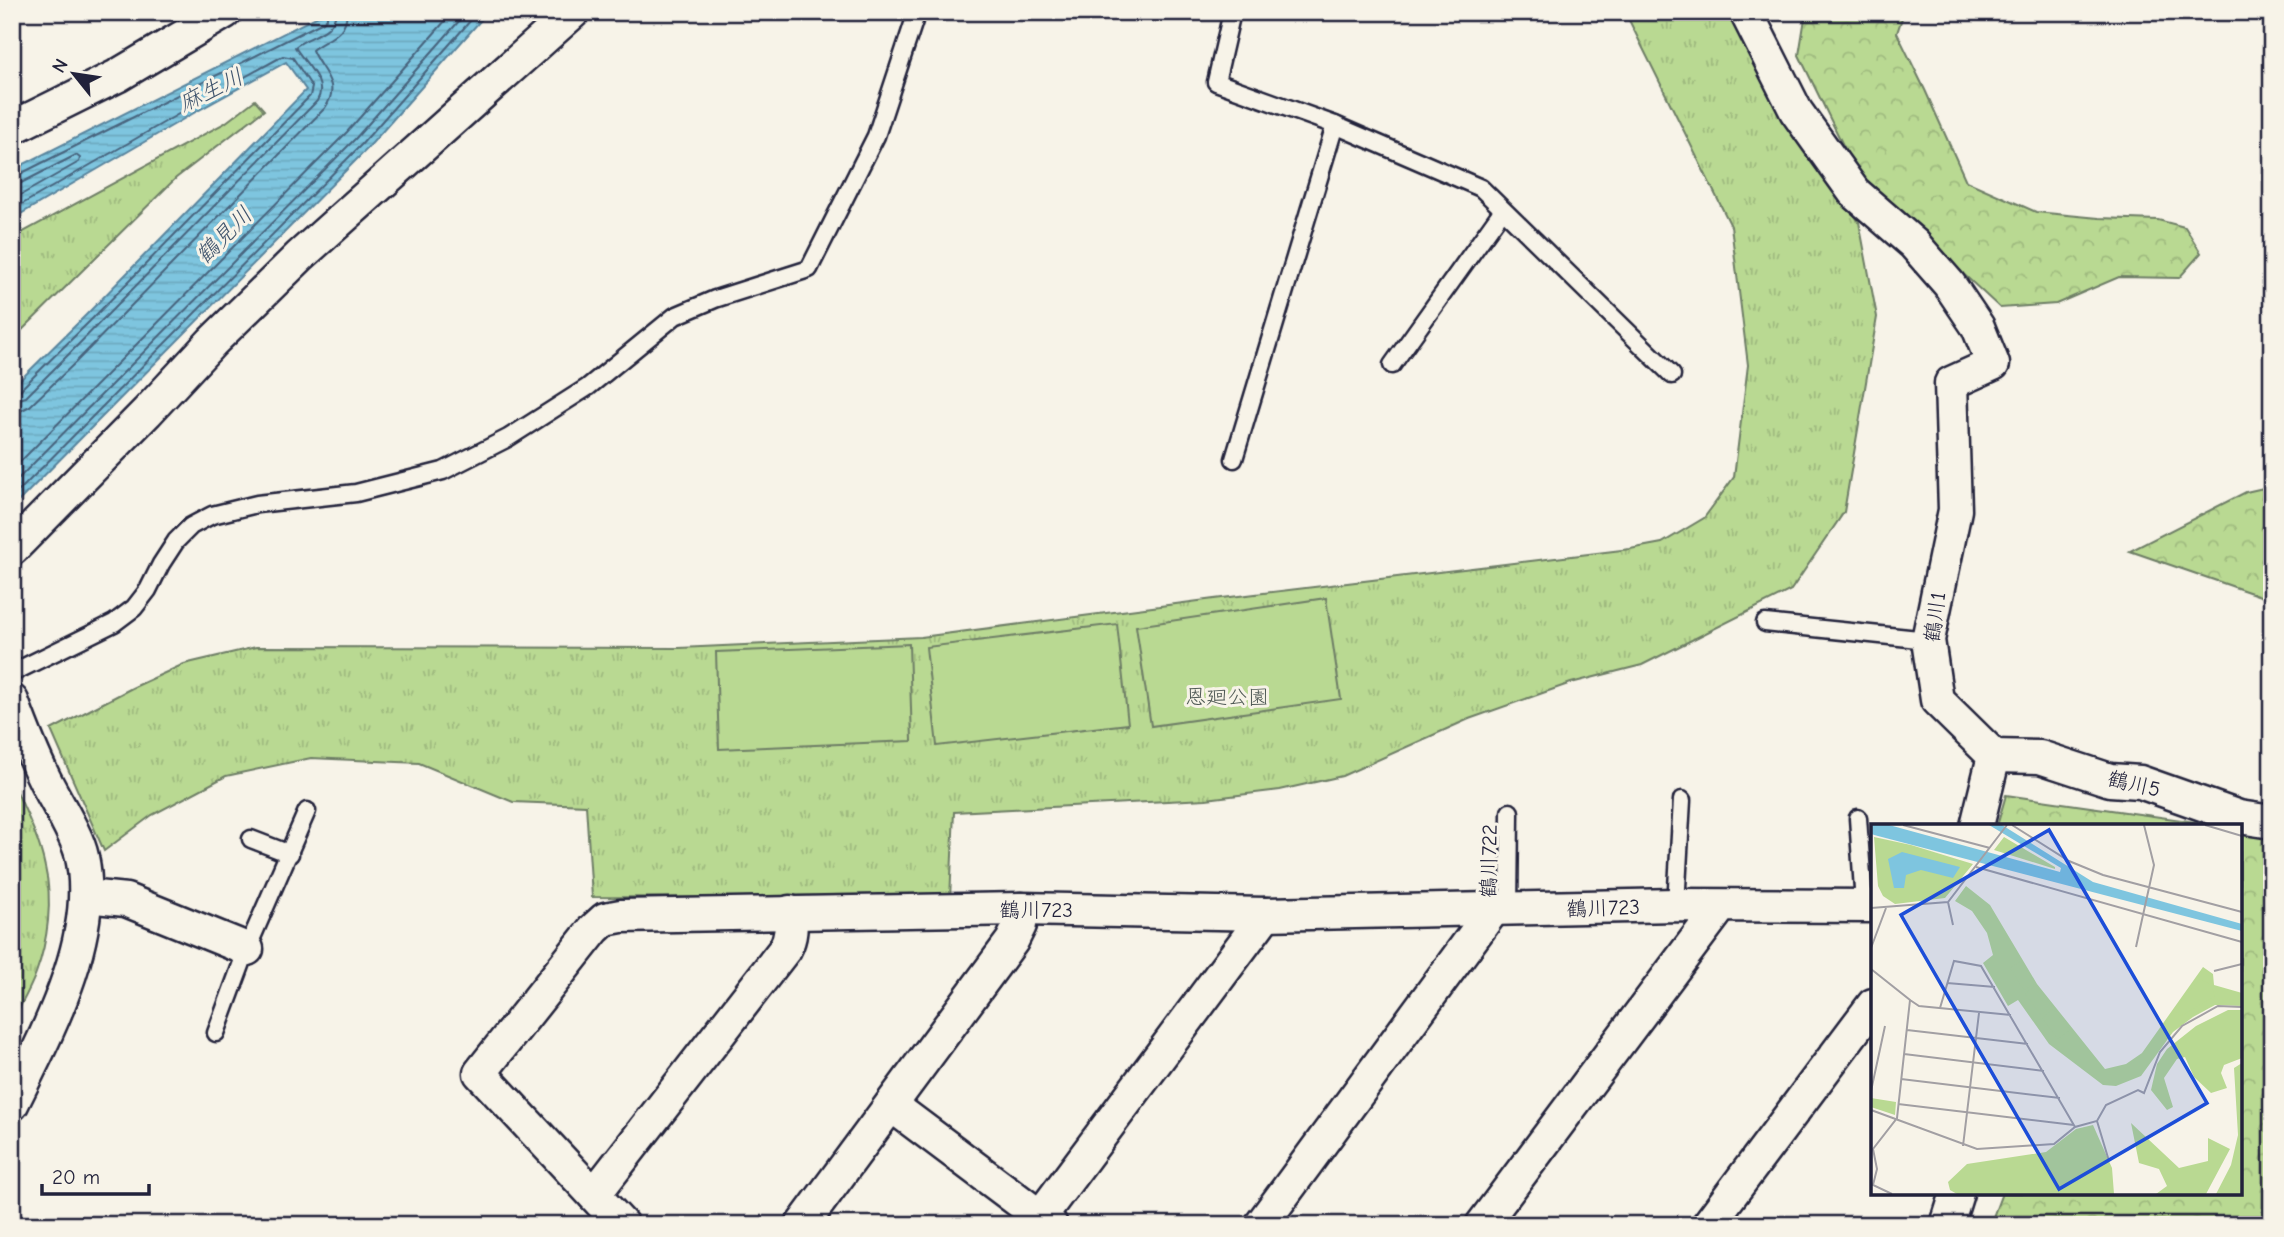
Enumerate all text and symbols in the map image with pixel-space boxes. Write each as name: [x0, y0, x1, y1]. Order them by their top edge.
north arrow: [38, 38, 108, 108]
text: N: [48, 55, 73, 77]
water label: 麻生川: [174, 63, 248, 117]
water label: 鶴見川: [190, 201, 258, 269]
street label: 鶴川1: [1920, 590, 1950, 644]
park label: 恩廻公園: [1185, 685, 1269, 709]
street label: 鶴川5: [2105, 766, 2163, 802]
street label: 鶴川722: [1476, 824, 1502, 898]
inset map: [1871, 824, 2242, 1195]
street label: 鶴川723: [1566, 895, 1640, 921]
street label: 鶴川723: [999, 898, 1073, 922]
scale bar: [42, 1153, 149, 1197]
text: 20 m: [52, 1165, 100, 1189]

